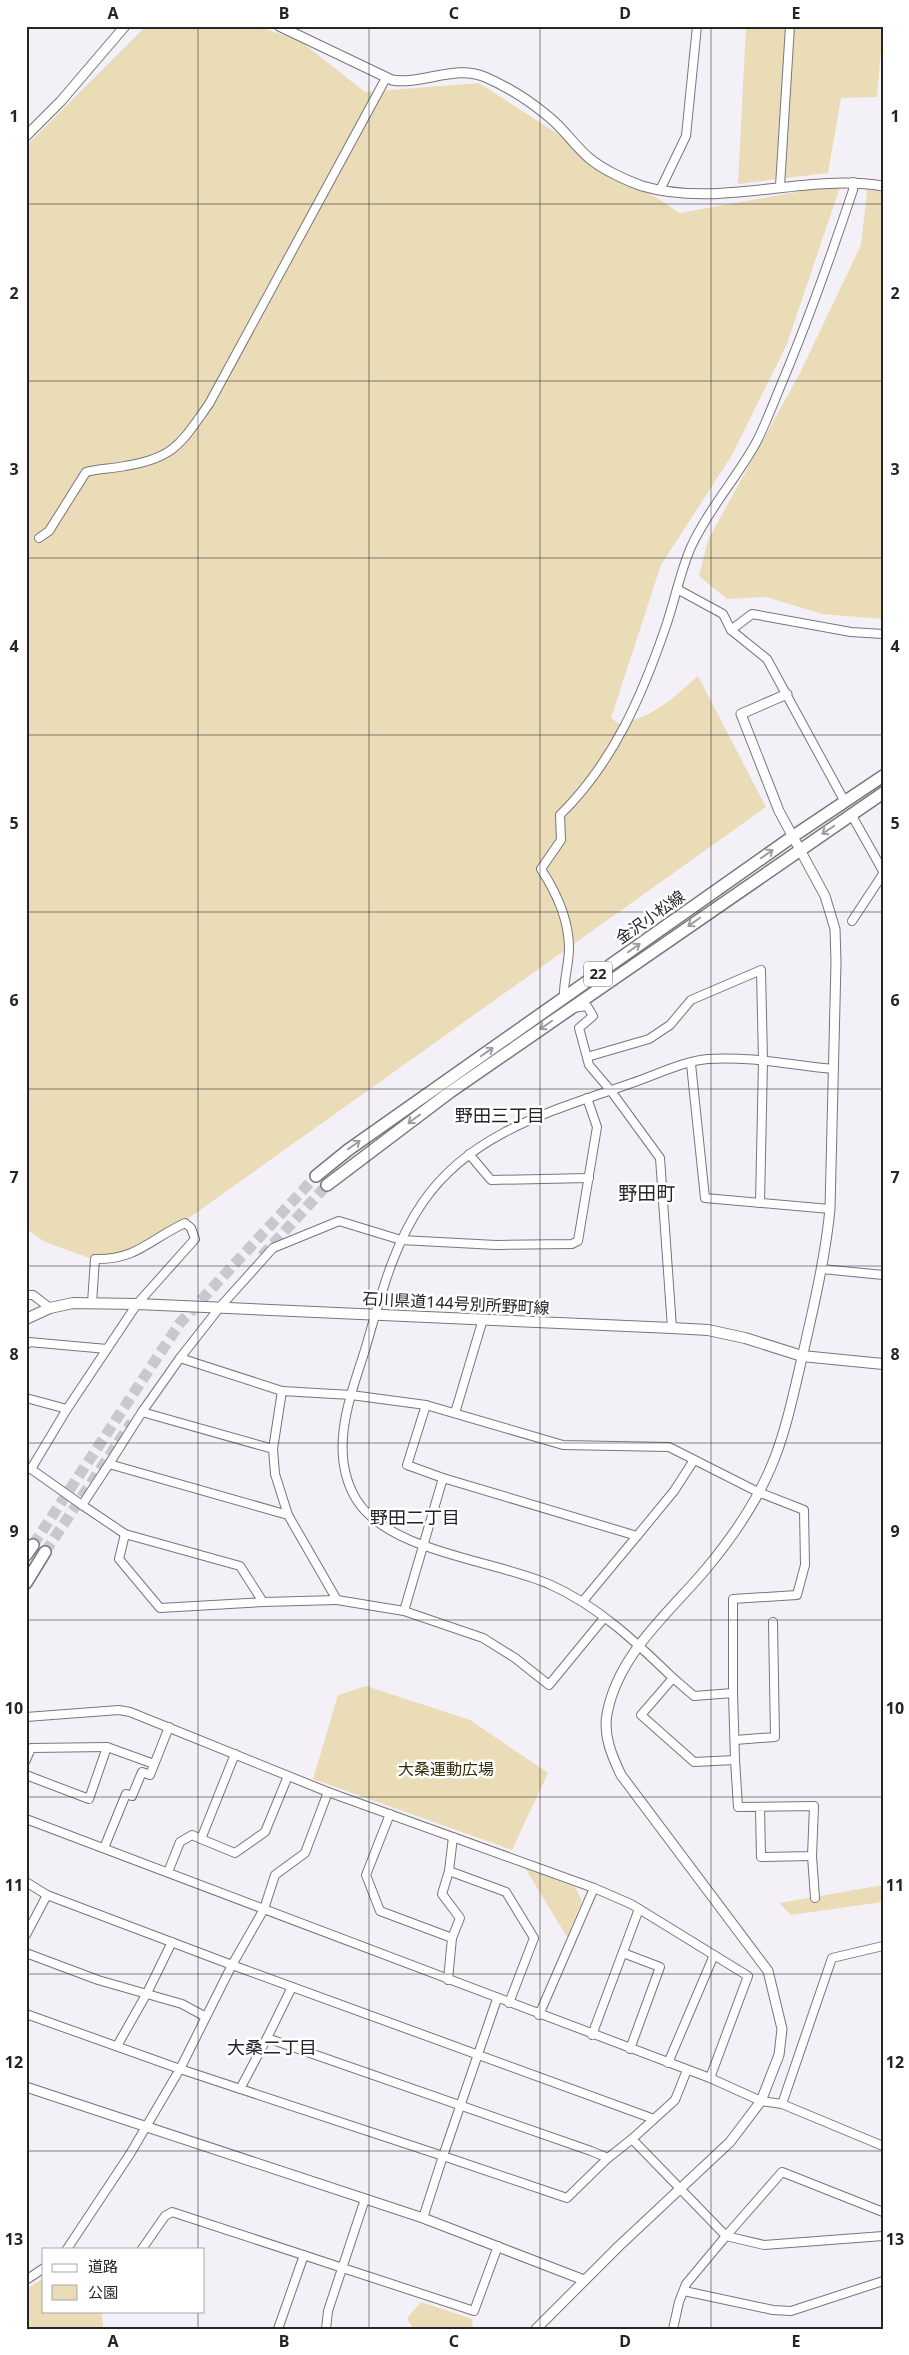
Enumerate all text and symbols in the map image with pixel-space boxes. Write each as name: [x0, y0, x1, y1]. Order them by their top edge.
text: A: [107, 2, 119, 24]
text: B: [279, 2, 289, 24]
text: C: [449, 2, 459, 24]
text: D: [619, 2, 631, 24]
text: E: [792, 2, 801, 24]
text: 1: [9, 105, 19, 127]
text: 1: [890, 105, 900, 127]
text: 2: [9, 282, 19, 304]
text: 2: [890, 282, 900, 304]
text: 3: [9, 458, 19, 480]
text: 3: [890, 458, 900, 480]
text: 4: [9, 635, 19, 657]
text: 4: [890, 635, 900, 657]
text: 5: [9, 812, 19, 834]
text: 5: [890, 812, 900, 834]
one-way arrow: [821, 825, 835, 835]
one-way arrow: [760, 849, 774, 859]
street label: 金沢小松線: [611, 885, 689, 949]
one-way arrow: [687, 917, 701, 927]
one-way arrow: [627, 943, 641, 953]
road number: 22: [584, 962, 612, 986]
text: 6: [9, 989, 19, 1011]
text: 6: [890, 989, 900, 1011]
one-way arrow: [539, 1020, 553, 1030]
one-way arrow: [480, 1047, 494, 1057]
district label: 野田三丁目: [455, 1103, 545, 1127]
one-way arrow: [407, 1114, 421, 1124]
one-way arrow: [347, 1140, 361, 1150]
text: 7: [9, 1166, 19, 1188]
text: 7: [890, 1166, 900, 1188]
district label: 野田町: [618, 1180, 676, 1206]
street label: 石川県道144号別所野町線: [362, 1287, 550, 1319]
text: 8: [9, 1343, 19, 1365]
text: 8: [890, 1343, 900, 1365]
district label: 野田二丁目: [370, 1505, 460, 1529]
text: 9: [9, 1520, 19, 1542]
text: 9: [890, 1520, 900, 1542]
text: 10: [5, 1697, 23, 1719]
text: 10: [886, 1697, 904, 1719]
park label: 大桑運動広場: [398, 1758, 494, 1780]
text: 11: [5, 1874, 23, 1896]
text: 11: [886, 1874, 904, 1896]
district label: 大桑二丁目: [227, 2035, 317, 2059]
text: 12: [5, 2051, 23, 2073]
text: 12: [886, 2051, 904, 2073]
text: 13: [5, 2228, 23, 2250]
text: 13: [886, 2228, 904, 2250]
legend: [42, 2248, 205, 2312]
text: 道路: [88, 2256, 118, 2276]
text: 公園: [88, 2282, 118, 2302]
text: A: [107, 2330, 119, 2352]
text: B: [279, 2330, 289, 2352]
text: C: [449, 2330, 459, 2352]
text: D: [619, 2330, 631, 2352]
text: E: [792, 2330, 801, 2352]

